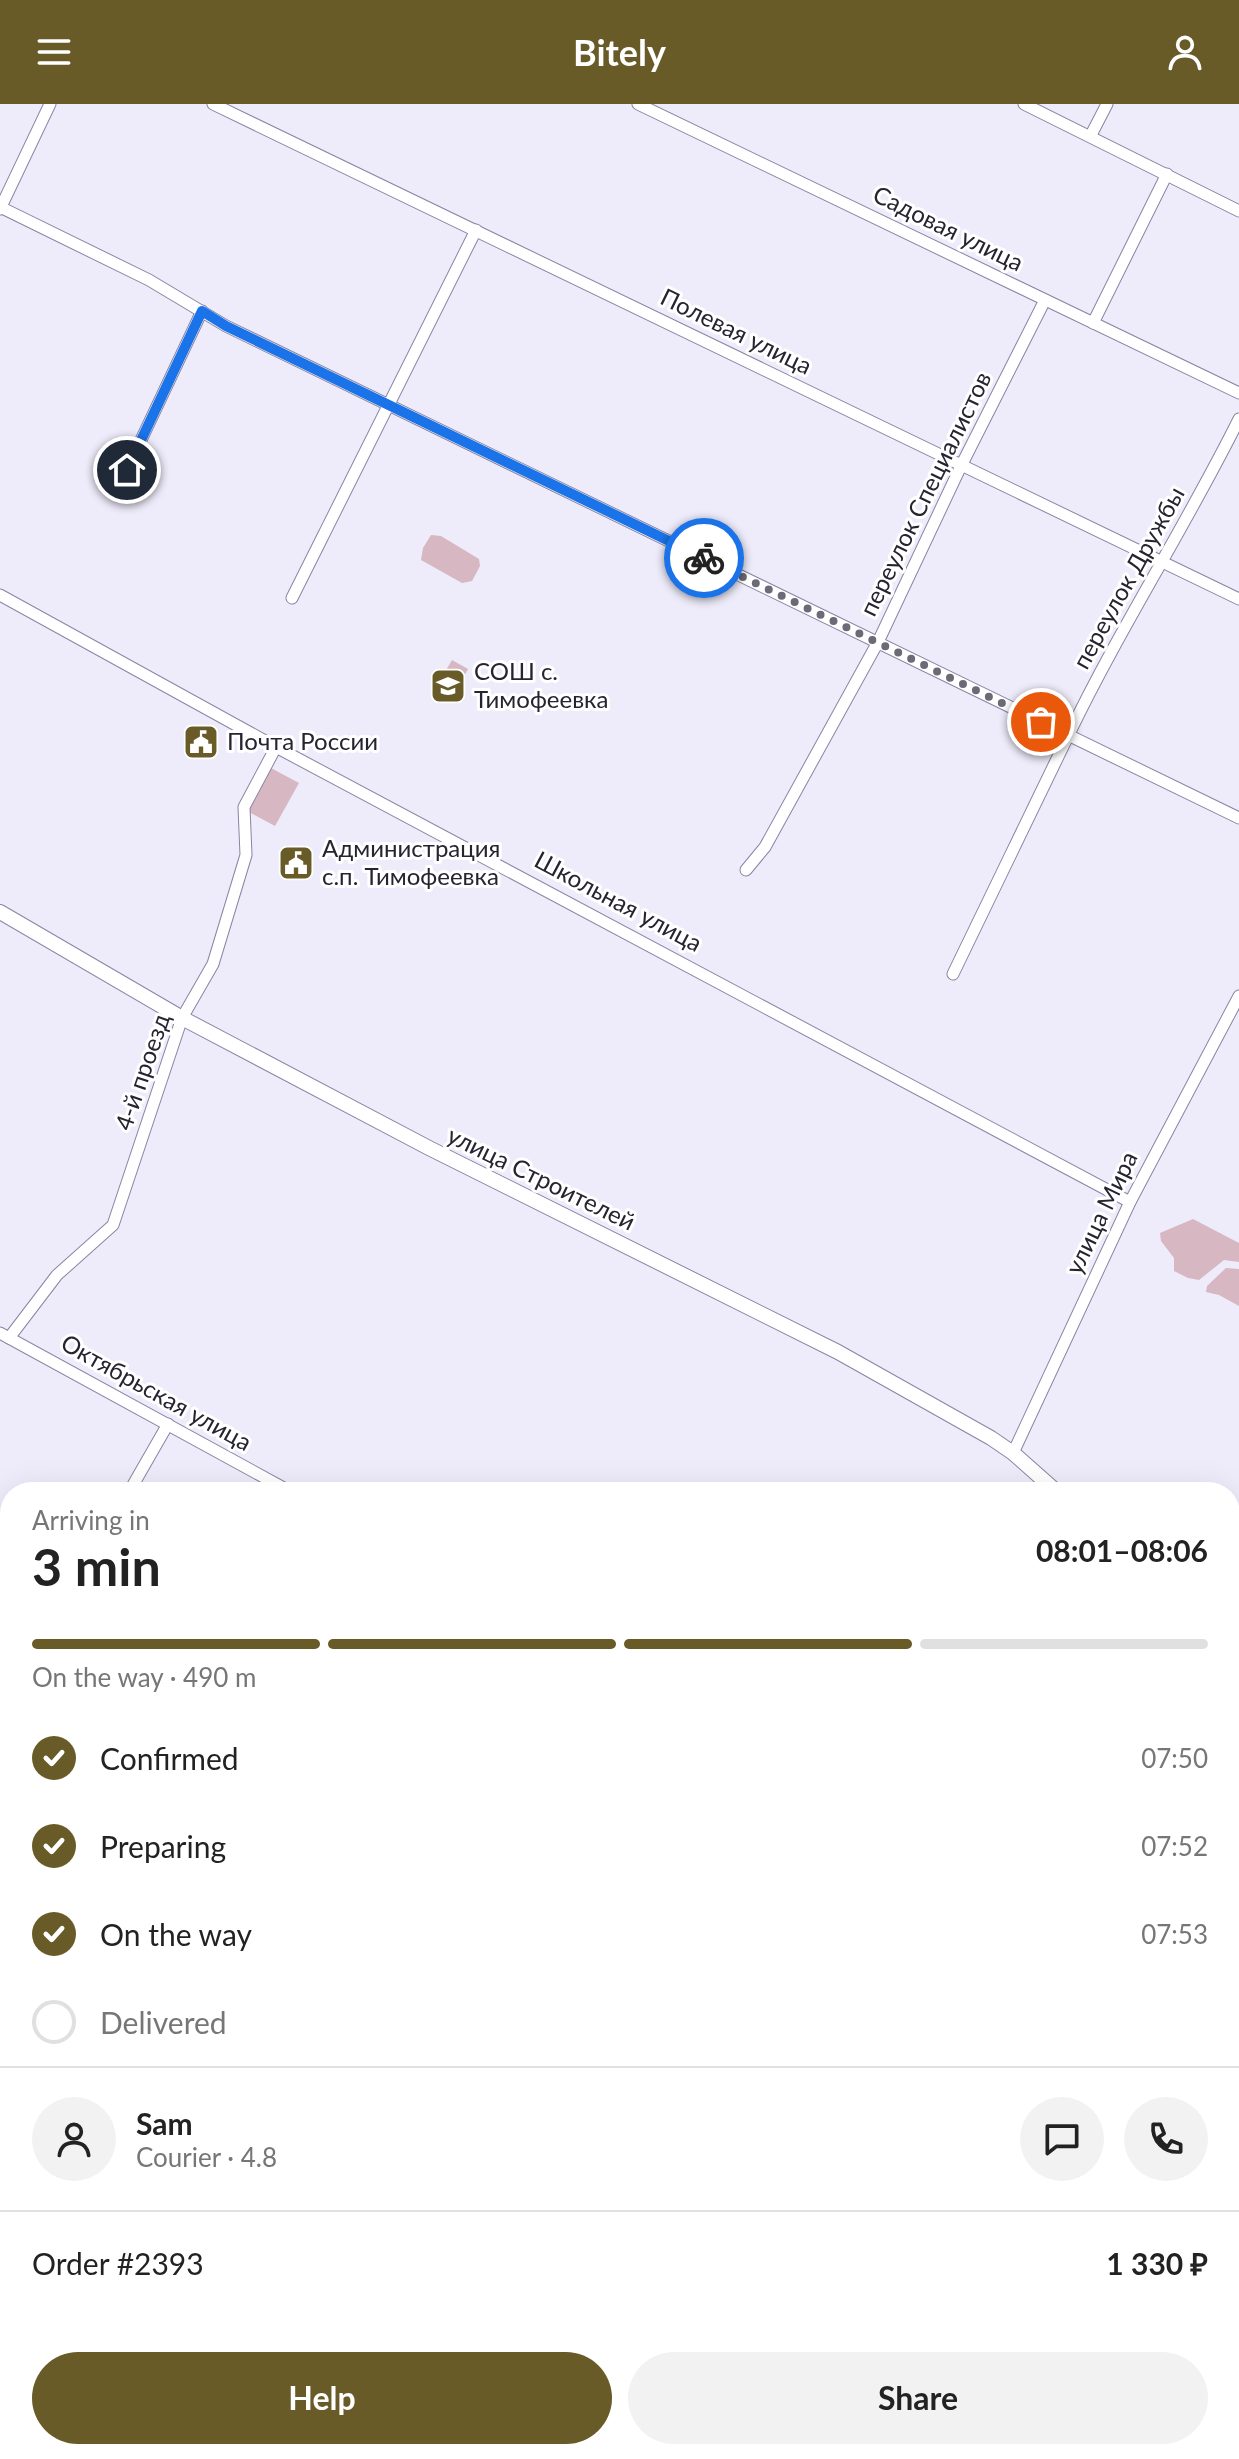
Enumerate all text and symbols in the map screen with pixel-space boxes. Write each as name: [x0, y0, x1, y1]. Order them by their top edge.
icon: menu: [32, 30, 76, 74]
text: Bitely: [573, 30, 666, 74]
icon: person: [1163, 30, 1207, 74]
street label: Садовая улица: [869, 179, 1029, 277]
street label: Полевая улица: [656, 282, 817, 380]
street label: переулок Специалистов: [853, 366, 997, 620]
pin: [93, 436, 161, 504]
icon: home: [105, 448, 149, 492]
street label: переулок Дружбы: [1066, 481, 1190, 673]
courier: [664, 518, 744, 598]
icon: bike: [682, 536, 726, 580]
place label: СОШ с. Тимофеевка: [474, 656, 608, 713]
school or university icon: СОШ с. Тимофеевка: [429, 667, 467, 705]
pin: [1007, 688, 1075, 756]
icon: bag: [1019, 700, 1063, 744]
public building icon: Почта России: [182, 723, 220, 761]
place label: Почта России: [227, 726, 378, 755]
place label: Администрация с.п. Тимофеевка: [322, 833, 500, 890]
public building icon: Администрация с.п. Тимофеевка: [277, 844, 315, 882]
street label: Школьная улица: [530, 844, 707, 957]
street label: 4-й проезд: [108, 1009, 175, 1134]
street label: улица Строителей: [443, 1120, 640, 1236]
street label: улица Мира: [1058, 1146, 1143, 1278]
street label: Октябрьская улица: [56, 1327, 257, 1456]
text: Arriving in: [32, 1504, 150, 1536]
text: 08:01–08:06: [1036, 1532, 1208, 1568]
text: 3 min: [32, 1535, 161, 1597]
text: On the way · 490 m: [32, 1661, 256, 1693]
icon: check: [32, 1736, 76, 1780]
text: Confirmed: [100, 1740, 239, 1776]
text: 07:50: [1141, 1742, 1208, 1774]
icon: check: [32, 1824, 76, 1868]
text: Preparing: [100, 1828, 226, 1864]
text: 07:52: [1141, 1830, 1208, 1862]
icon: check: [32, 1912, 76, 1956]
text: On the way: [100, 1916, 252, 1952]
text: 07:53: [1141, 1918, 1208, 1950]
text: Delivered: [100, 2004, 227, 2040]
button: person: [32, 2097, 116, 2181]
button: chat: [1020, 2097, 1104, 2181]
button: phone: [1124, 2097, 1208, 2181]
text: Sam: [136, 2105, 193, 2141]
text: Courier · 4.8: [136, 2141, 277, 2173]
text: Order #2393: [32, 2245, 204, 2281]
text: 1 330 ₽: [1106, 2245, 1208, 2281]
button: Help: [32, 2352, 612, 2444]
button: Share: [628, 2352, 1208, 2444]

